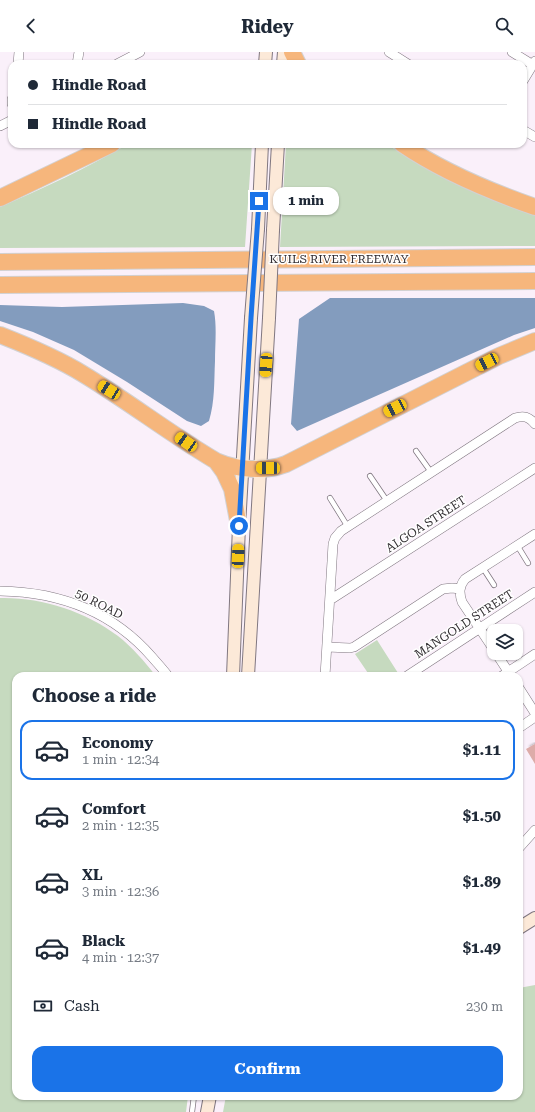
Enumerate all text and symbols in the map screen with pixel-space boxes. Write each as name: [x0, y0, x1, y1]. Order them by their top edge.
icon: back: [20, 15, 42, 37]
icon: search: [493, 15, 515, 37]
text: Ridey: [241, 16, 294, 37]
text: Hindle Road: [52, 76, 146, 94]
text: Hindle Road: [52, 115, 146, 133]
callout: 1 min: [273, 187, 339, 215]
route end: [250, 192, 268, 210]
text: 1 min: [288, 193, 324, 208]
street label: KUILS RIVER FREEWAY: [269, 252, 410, 266]
car: [474, 351, 500, 373]
car: [259, 353, 273, 377]
car: [96, 379, 122, 401]
car: [382, 397, 408, 419]
car: [173, 430, 199, 454]
car: [256, 462, 280, 474]
street label: ALGOA STREET: [383, 493, 469, 555]
route start: [230, 517, 248, 535]
car: [232, 544, 244, 568]
street label: 50 ROAD: [73, 586, 125, 622]
street label: MANGOLD STREET: [412, 587, 516, 661]
map controls: [487, 624, 523, 660]
button: layers: [487, 624, 523, 660]
text: Choose a ride: [32, 685, 156, 706]
icon: car: [34, 732, 70, 768]
text: Economy: [82, 734, 153, 752]
text: $1.11: [463, 741, 501, 759]
text: 1 min · 12:34: [82, 752, 159, 767]
icon: car: [34, 798, 70, 834]
text: Comfort: [82, 800, 146, 818]
text: $1.50: [463, 807, 501, 825]
text: 2 min · 12:35: [82, 818, 159, 833]
icon: car: [34, 864, 70, 900]
text: XL: [82, 866, 103, 884]
text: $1.89: [463, 873, 501, 891]
text: 3 min · 12:36: [82, 884, 159, 899]
icon: car: [34, 930, 70, 966]
text: Black: [82, 932, 125, 950]
text: $1.49: [463, 939, 501, 957]
text: 4 min · 12:37: [82, 950, 159, 965]
icon: cash: [32, 995, 54, 1017]
text: Cash: [64, 997, 100, 1015]
text: 230 m: [466, 999, 503, 1014]
button: Confirm: [32, 1046, 503, 1092]

